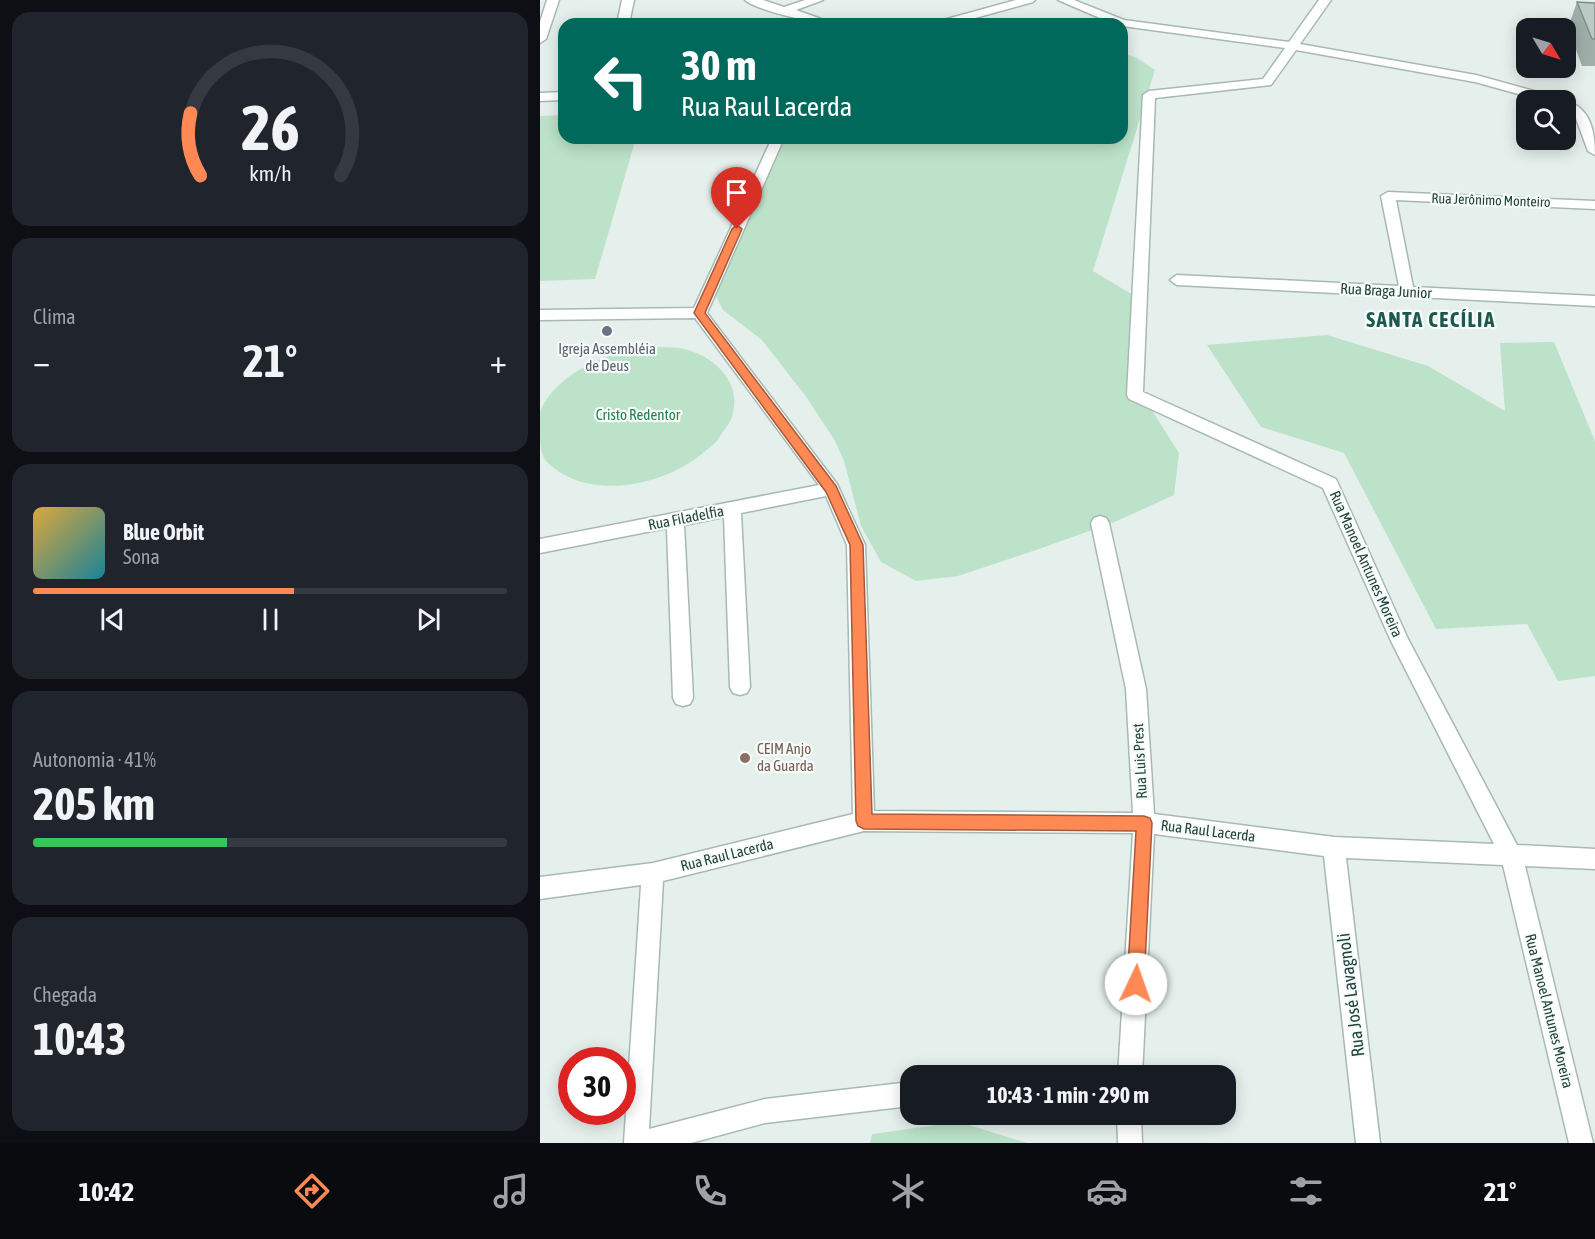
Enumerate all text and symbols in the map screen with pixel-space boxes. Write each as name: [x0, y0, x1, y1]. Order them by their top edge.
north arrow: [1516, 18, 1576, 78]
map controls: [1516, 18, 1576, 150]
text: 30 m: [681, 41, 756, 89]
icon: left: [582, 42, 660, 120]
button: search: [1516, 90, 1576, 150]
text: Rua Raul Lacerda: [681, 91, 852, 122]
text: 26: [241, 92, 299, 163]
text: km/h: [249, 161, 291, 186]
pin: [711, 167, 762, 229]
icon: arrive: [720, 176, 753, 209]
street label: Rua Jerônimo Monteiro: [1431, 190, 1551, 210]
street label: Rua Braga Junior: [1340, 280, 1433, 301]
text: Clima: [33, 305, 76, 328]
district label: SANTA CECÍLIA: [1366, 307, 1496, 331]
marker: Igreja Assembléia de Deus: [600, 324, 614, 338]
text: 21°: [243, 335, 297, 387]
place label: Igreja Assembléia de Deus: [558, 340, 656, 374]
text: −: [33, 342, 50, 380]
text: +: [490, 342, 507, 380]
park label: Cristo Redentor: [596, 406, 681, 423]
street label: Rua Manoel Antunes Moreira: [1326, 488, 1406, 640]
street label: Rua Filadelfia: [647, 502, 725, 533]
text: Blue Orbit: [123, 519, 204, 545]
text: Sona: [123, 545, 160, 568]
icon: previous: [96, 603, 129, 636]
icon: pause: [254, 603, 287, 636]
icon: next: [412, 603, 445, 636]
street label: Rua Luis Prest: [1129, 723, 1150, 799]
place label: CEIM Anjo da Guarda: [757, 740, 814, 774]
text: Autonomia · 41%: [33, 748, 156, 771]
marker: CEIM Anjo da Guarda: [738, 751, 752, 765]
text: 205 km: [33, 778, 155, 830]
street label: Rua Raul Lacerda: [1160, 816, 1256, 845]
street label: Rua Raul Lacerda: [679, 835, 775, 874]
street label: Rua José Lavagnoli: [1332, 932, 1369, 1058]
street label: Rua Manoel Antunes Moreira: [1522, 932, 1577, 1090]
position arrow: [1104, 952, 1168, 1016]
text: Chegada: [33, 983, 97, 1006]
text: 10:43: [33, 1013, 127, 1065]
speed limit sign: 30: [558, 1047, 636, 1125]
text: 10:43 · 1 min · 290 m: [987, 1082, 1149, 1108]
icon: directions: [291, 1170, 333, 1212]
icon: music: [490, 1170, 532, 1212]
icon: phone: [689, 1170, 731, 1212]
icon: climate: [887, 1170, 929, 1212]
icon: car: [1086, 1170, 1128, 1212]
icon: filters: [1285, 1170, 1327, 1212]
text: 10:42: [78, 1176, 134, 1207]
text: 21°: [1484, 1176, 1517, 1207]

